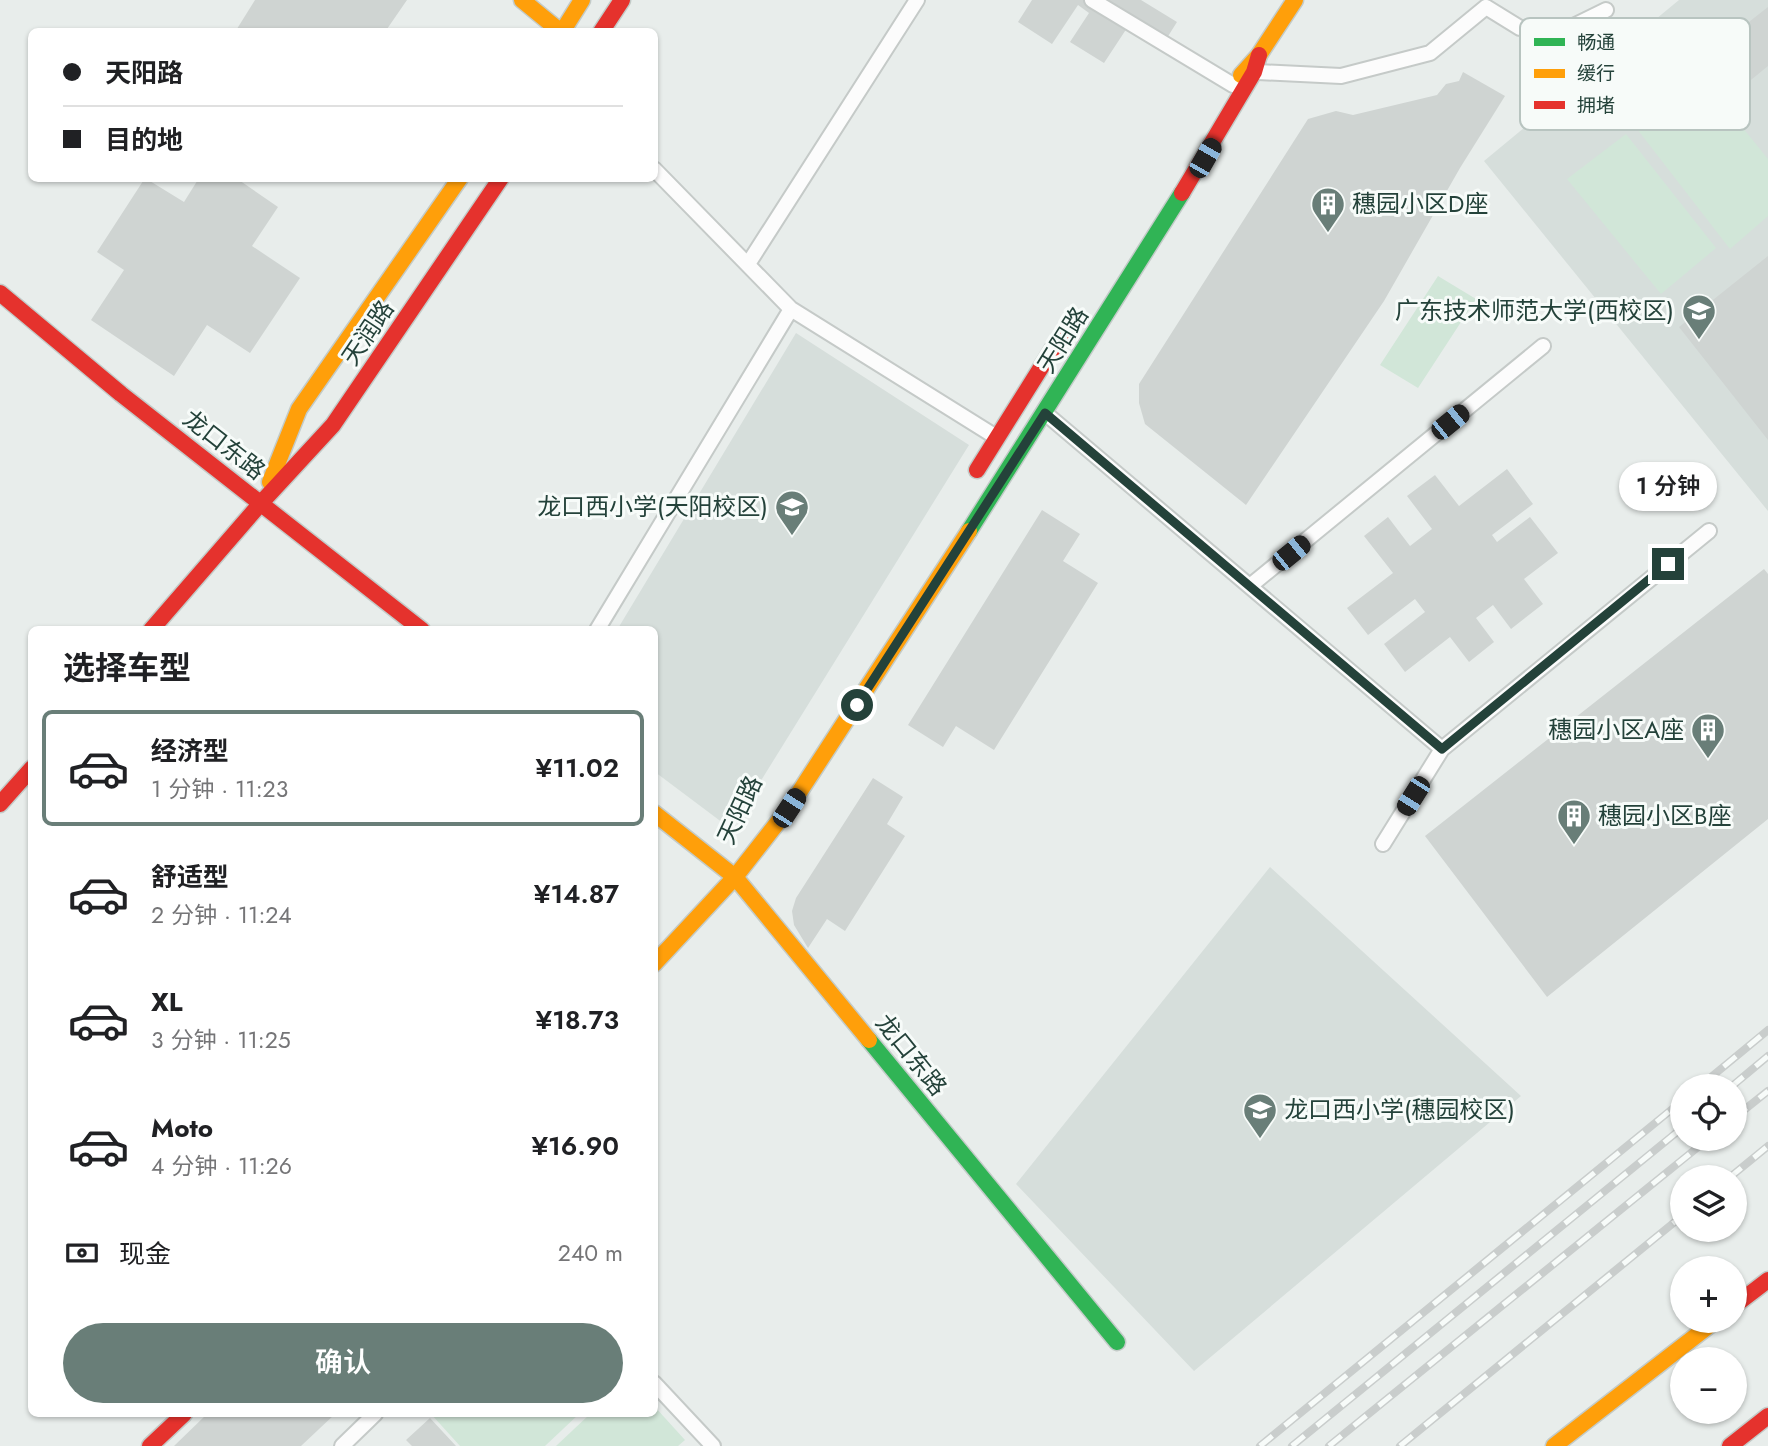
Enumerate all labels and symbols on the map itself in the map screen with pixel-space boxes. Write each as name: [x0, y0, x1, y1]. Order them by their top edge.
legend: [1520, 18, 1750, 130]
text: 畅通: [1577, 29, 1615, 56]
text: 缓行: [1577, 60, 1615, 87]
text: 拥堵: [1577, 92, 1615, 119]
car: [1186, 135, 1225, 181]
building icon: 穗园小区D座: [1309, 185, 1347, 234]
place label: 穗园小区D座: [1352, 186, 1488, 221]
school or university icon: 广东技术师范大学(西校区): [1680, 292, 1718, 341]
street label: 天润路: [333, 293, 402, 372]
place label: 广东技术师范大学(西校区): [1395, 293, 1674, 328]
street label: 天阳路: [1029, 300, 1096, 380]
street label: 龙口东路: [176, 401, 273, 488]
car: [1428, 401, 1473, 443]
callout: 1 分钟: [1619, 462, 1717, 512]
school or university icon: 龙口西小学(天阳校区): [773, 488, 811, 537]
place label: 龙口西小学(天阳校区): [537, 489, 768, 524]
car: [1269, 532, 1314, 574]
route end: [1652, 548, 1684, 580]
route start: [841, 689, 873, 721]
building icon: 穗园小区A座: [1689, 711, 1727, 760]
place label: 穗园小区A座: [1548, 712, 1684, 747]
street label: 天阳路: [708, 770, 771, 850]
car: [1393, 773, 1434, 819]
car: [769, 785, 810, 831]
building icon: 穗园小区B座: [1555, 797, 1593, 846]
place label: 穗园小区B座: [1598, 798, 1731, 833]
street label: 龙口东路: [868, 1006, 955, 1103]
school or university icon: 龙口西小学(穗园校区): [1241, 1091, 1279, 1140]
place label: 龙口西小学(穗园校区): [1284, 1092, 1515, 1127]

